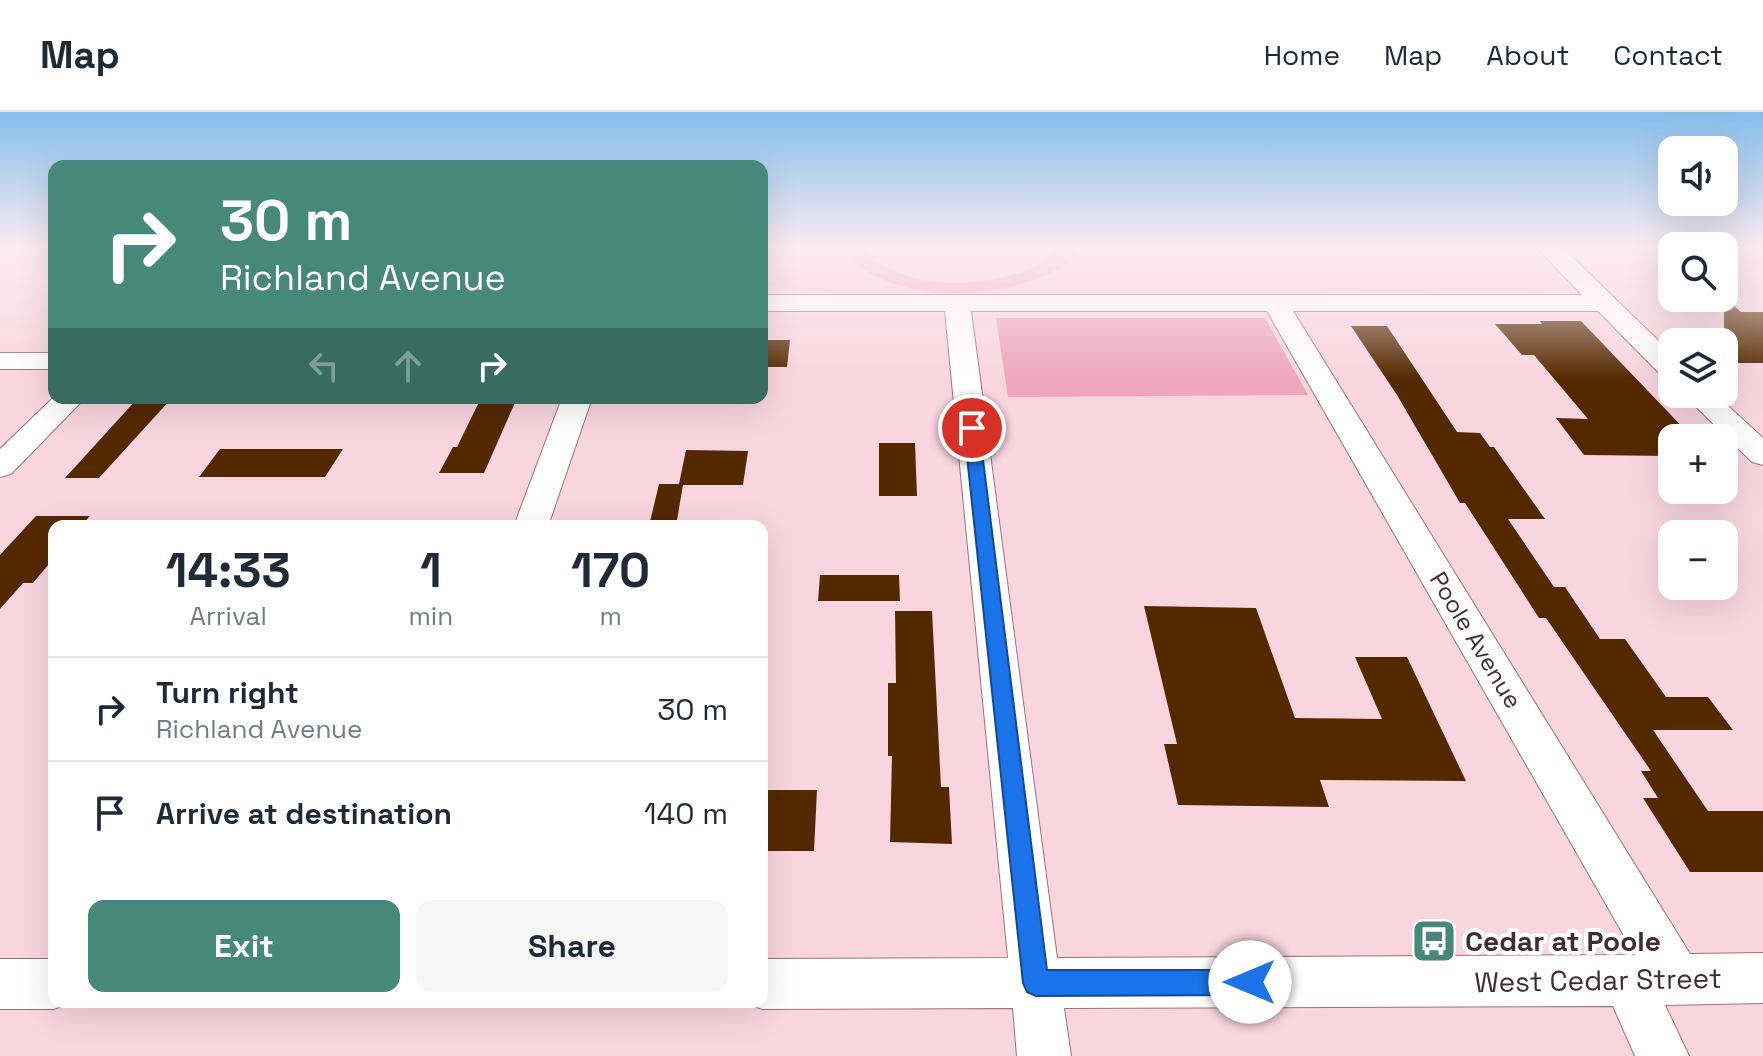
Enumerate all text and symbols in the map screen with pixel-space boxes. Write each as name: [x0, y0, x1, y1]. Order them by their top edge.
text: Map: [40, 31, 120, 79]
text: Home: [1264, 37, 1340, 73]
text: Map: [1384, 37, 1442, 73]
text: About: [1486, 37, 1569, 73]
text: Contact: [1613, 37, 1723, 73]
map controls: [1658, 136, 1738, 600]
button: sound: [1658, 136, 1738, 216]
text: 30 m: [220, 185, 352, 256]
icon: right: [88, 192, 192, 296]
button: search: [1658, 232, 1738, 312]
text: Richland Avenue: [220, 255, 506, 301]
button: layers: [1658, 328, 1738, 408]
icon: left: [302, 344, 346, 388]
icon: ahead: [386, 344, 430, 388]
icon: right: [470, 344, 514, 388]
pin: [938, 394, 1006, 462]
icon: arrive: [950, 406, 994, 450]
button: +: [1658, 424, 1738, 504]
button: −: [1658, 520, 1738, 600]
text: 14:33: [166, 540, 291, 601]
text: 1: [420, 540, 442, 601]
text: 170: [571, 540, 650, 601]
street label: Poole Avenue: [1423, 566, 1529, 714]
text: Arrival: [190, 599, 267, 633]
text: min: [409, 599, 453, 633]
text: m: [599, 599, 622, 633]
text: Turn right: [156, 673, 299, 712]
icon: right: [88, 687, 132, 731]
text: 30 m: [657, 690, 728, 729]
text: Richland Avenue: [156, 712, 362, 746]
icon: arrive: [88, 791, 132, 835]
text: Arrive at destination: [156, 794, 452, 833]
text: 140 m: [644, 794, 728, 833]
button: Exit: [88, 900, 400, 992]
button: Share: [416, 900, 728, 992]
bus stop icon: Cedar at Poole: [1410, 917, 1458, 965]
place label: Cedar at Poole: [1465, 923, 1661, 959]
position arrow: [1208, 940, 1292, 1024]
street label: West Cedar Street: [1474, 960, 1722, 1000]

